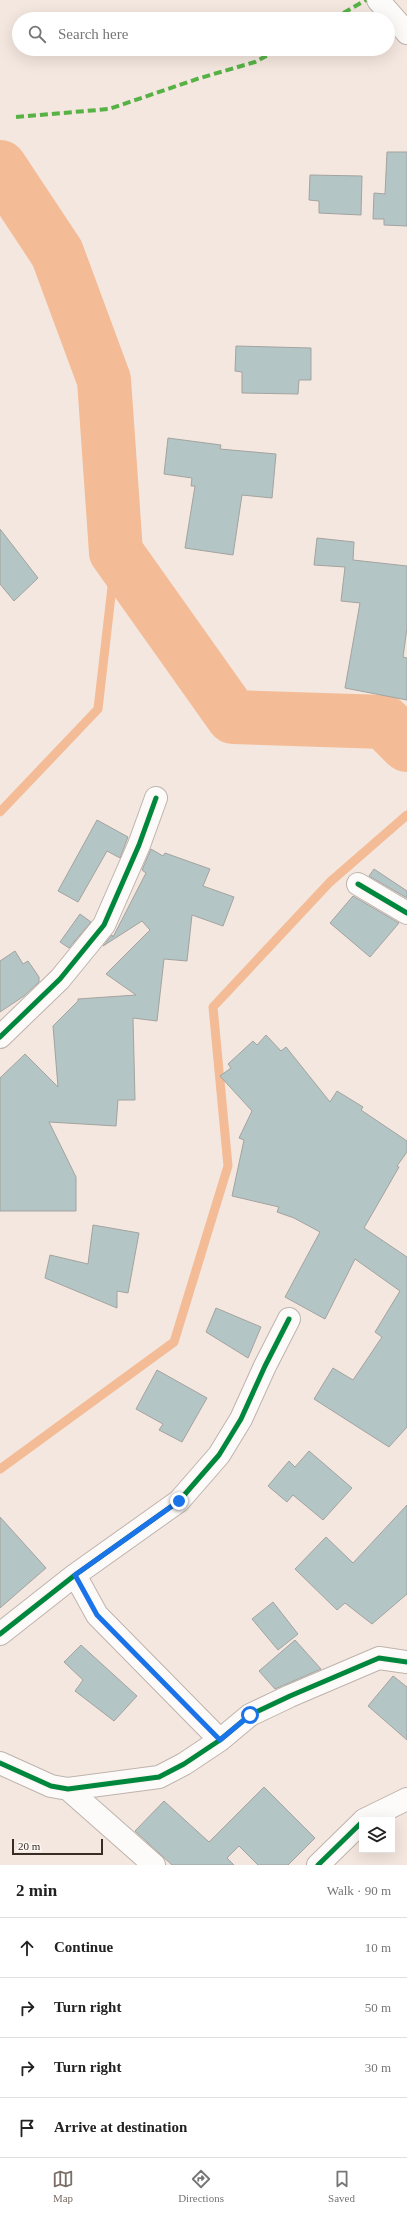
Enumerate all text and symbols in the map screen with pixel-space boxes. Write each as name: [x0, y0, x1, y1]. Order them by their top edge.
search box: [12, 12, 395, 56]
icon: search: [26, 23, 48, 45]
text: Search here: [58, 26, 128, 42]
route end: [170, 1492, 188, 1510]
route start: [241, 1706, 259, 1724]
map controls: [359, 1817, 395, 1853]
button: layers: [359, 1817, 395, 1853]
scale bar: [12, 1837, 103, 1856]
text: 20 m: [18, 1840, 40, 1852]
text: 2 min: [16, 1881, 57, 1900]
text: Walk · 90 m: [327, 1883, 391, 1898]
icon: ahead: [16, 1937, 38, 1959]
text: Continue: [54, 1939, 113, 1955]
text: 10 m: [365, 1940, 391, 1955]
icon: right: [16, 1997, 38, 2019]
text: Turn right: [54, 1999, 121, 2015]
text: 50 m: [365, 2000, 391, 2015]
icon: right: [16, 2057, 38, 2079]
text: Turn right: [54, 2059, 121, 2075]
text: 30 m: [365, 2060, 391, 2075]
icon: arrive: [16, 2117, 38, 2139]
text: Arrive at destination: [54, 2119, 187, 2135]
tab: Map: [52, 2168, 74, 2204]
tab: Directions: [178, 2168, 224, 2204]
tab: Saved: [328, 2168, 355, 2204]

